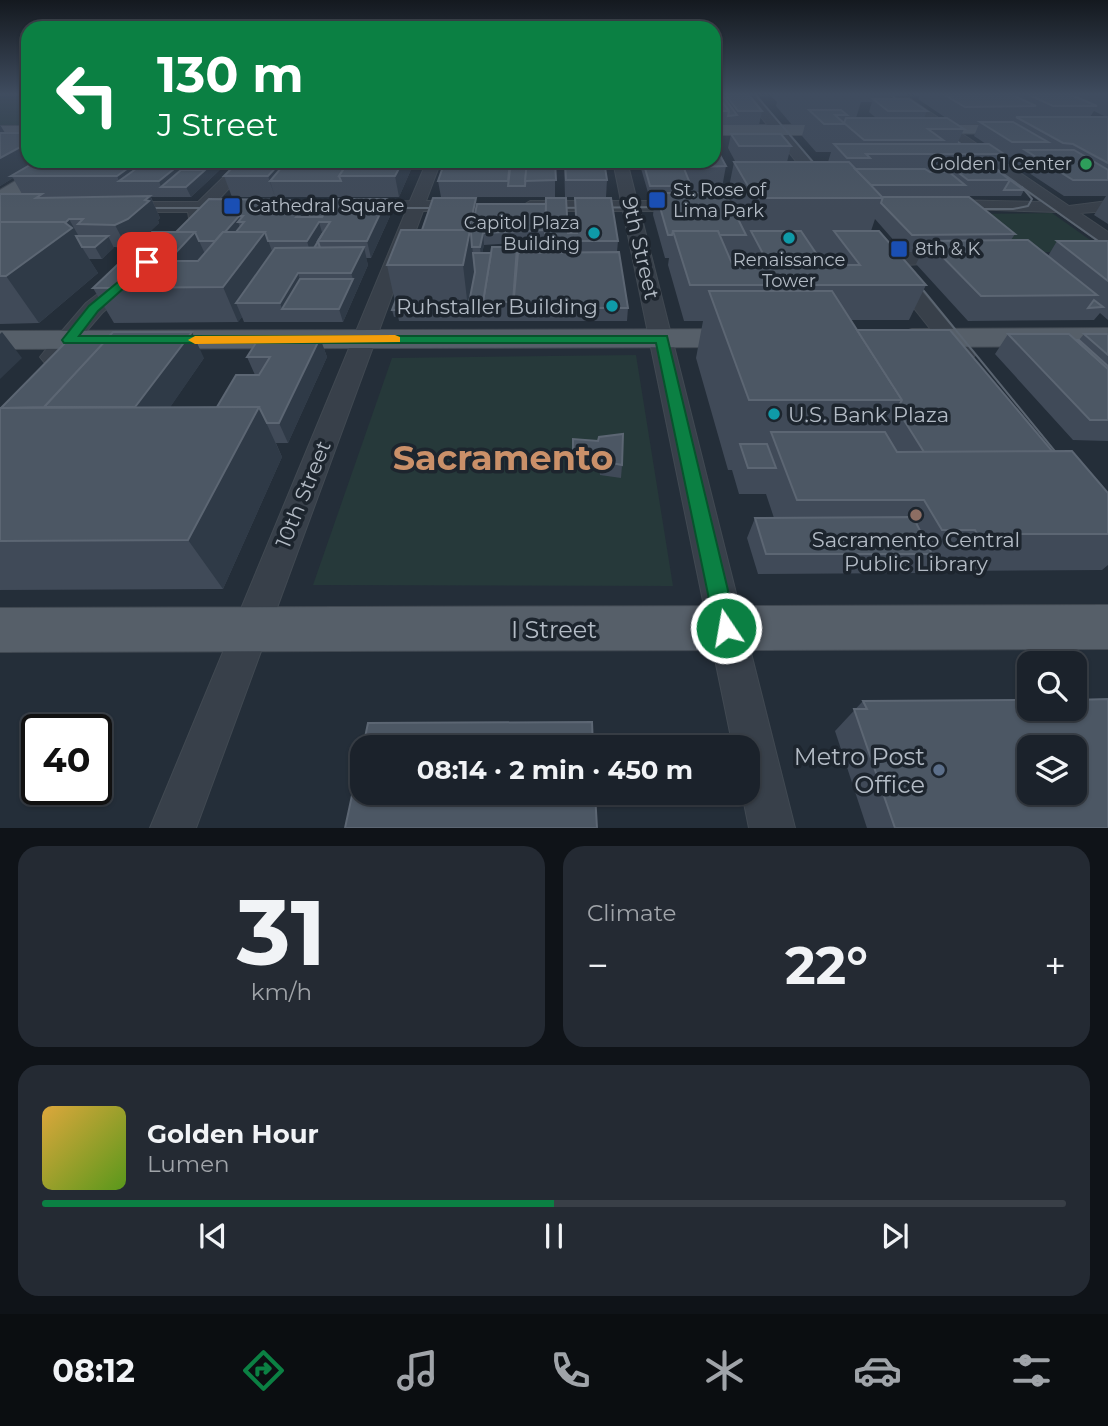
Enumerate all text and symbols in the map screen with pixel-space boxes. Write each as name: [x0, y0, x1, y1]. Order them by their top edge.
text: 130 m: [157, 45, 304, 104]
icon: left: [42, 49, 133, 140]
text: J Street: [157, 105, 278, 144]
place label: Golden 1 Center: [930, 153, 1072, 175]
marker: Golden 1 Center: [1078, 156, 1094, 172]
place label: St. Rose of Lima Park: [673, 179, 767, 222]
marker: St. Rose of Lima Park: [647, 190, 667, 210]
street label: 9th Street: [617, 194, 665, 302]
place label: Cathedral Square: [248, 195, 404, 217]
marker: Cathedral Square: [222, 196, 242, 216]
place label: Capitol Plaza Building: [464, 212, 580, 255]
marker: Capitol Plaza Building: [586, 225, 602, 241]
marker: Renaissance Tower: [781, 230, 797, 246]
pin: [117, 232, 177, 292]
place label: 8th & K: [915, 238, 980, 260]
marker: 8th & K: [889, 239, 909, 259]
icon: arrive: [128, 243, 166, 281]
place label: Renaissance Tower: [733, 249, 845, 292]
place label: Ruhstaller Building: [396, 294, 598, 319]
marker: Ruhstaller Building: [604, 298, 620, 314]
place label: U.S. Bank Plaza: [788, 402, 949, 427]
marker: U.S. Bank Plaza: [766, 406, 782, 422]
district label: Sacramento: [393, 436, 613, 479]
street label: 10th Street: [270, 437, 336, 551]
marker: Sacramento Central Public Library: [908, 507, 924, 523]
place label: Sacramento Central Public Library: [812, 527, 1020, 576]
position arrow: [689, 591, 763, 665]
street label: I Street: [511, 615, 597, 644]
map controls: [1017, 651, 1087, 805]
button: search: [1017, 651, 1087, 721]
speed limit sign: 40: [21, 714, 112, 805]
button: layers: [1017, 735, 1087, 805]
place label: Metro Post Office: [794, 742, 925, 799]
text: 08:14 · 2 min · 450 m: [417, 754, 693, 786]
marker: Metro Post Office: [931, 762, 947, 778]
text: 31: [237, 877, 326, 988]
text: Climate: [587, 899, 676, 927]
text: 22°: [785, 934, 868, 997]
text: −: [587, 942, 609, 989]
text: +: [1044, 942, 1066, 989]
text: km/h: [251, 978, 312, 1006]
text: Golden Hour: [147, 1118, 319, 1150]
text: Lumen: [147, 1150, 230, 1178]
icon: previous: [194, 1217, 232, 1255]
icon: pause: [535, 1217, 573, 1255]
icon: next: [876, 1217, 914, 1255]
icon: directions: [239, 1346, 288, 1395]
icon: music: [393, 1346, 442, 1395]
icon: phone: [546, 1346, 595, 1395]
icon: climate: [700, 1346, 749, 1395]
icon: car: [853, 1346, 902, 1395]
icon: filters: [1007, 1346, 1056, 1395]
text: 08:12: [52, 1351, 135, 1390]

